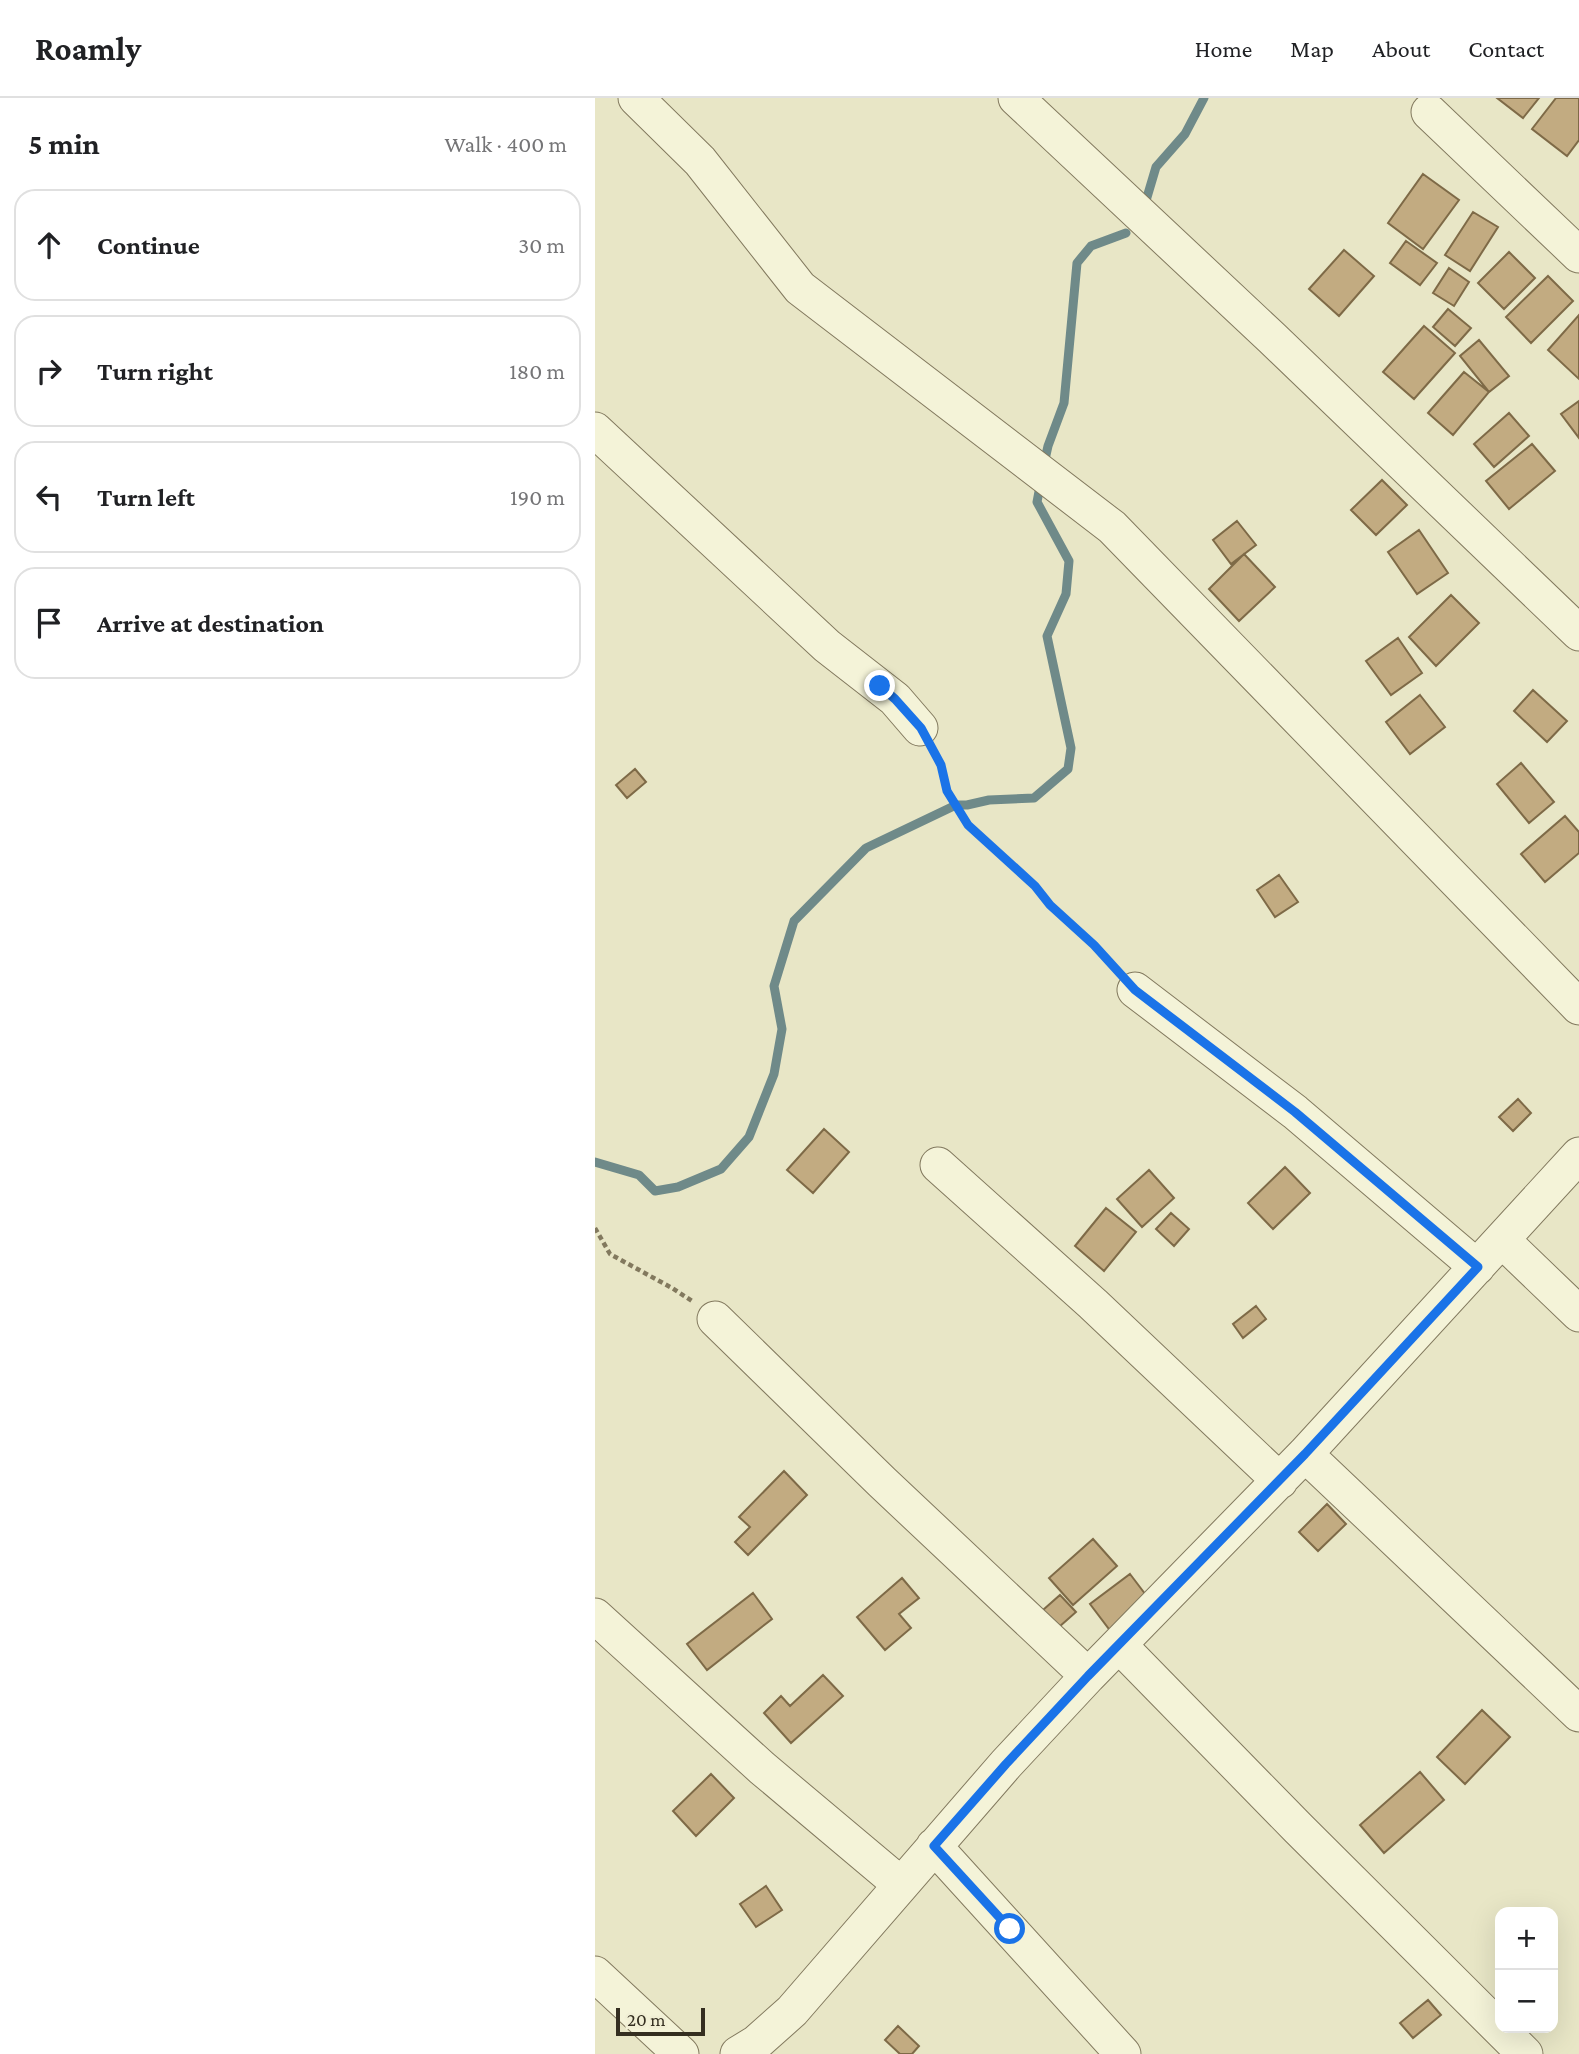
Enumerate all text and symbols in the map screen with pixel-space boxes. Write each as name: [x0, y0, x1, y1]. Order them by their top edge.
text: Roamly: [35, 30, 141, 67]
text: Home: [1195, 35, 1252, 62]
text: Map: [1290, 35, 1334, 62]
text: About: [1372, 35, 1430, 62]
text: Contact: [1468, 35, 1544, 62]
text: 5 min: [28, 127, 100, 160]
text: Walk · 400 m: [445, 131, 567, 157]
icon: ahead: [30, 226, 68, 264]
text: Continue: [97, 231, 200, 260]
text: 30 m: [518, 232, 565, 258]
icon: right: [30, 352, 68, 390]
text: Turn right: [97, 357, 213, 386]
text: 180 m: [509, 358, 565, 384]
icon: left: [30, 478, 68, 516]
text: Turn left: [97, 483, 195, 512]
text: 190 m: [510, 484, 565, 510]
icon: arrive: [30, 604, 68, 642]
text: Arrive at destination: [97, 609, 324, 638]
route end: [864, 670, 895, 701]
map controls: [1495, 1907, 1558, 2033]
button: +: [1495, 1907, 1558, 1970]
route start: [994, 1913, 1025, 1944]
button: −: [1495, 1970, 1558, 2033]
scale bar: [616, 2005, 705, 2037]
text: 20 m: [627, 2009, 666, 2030]

